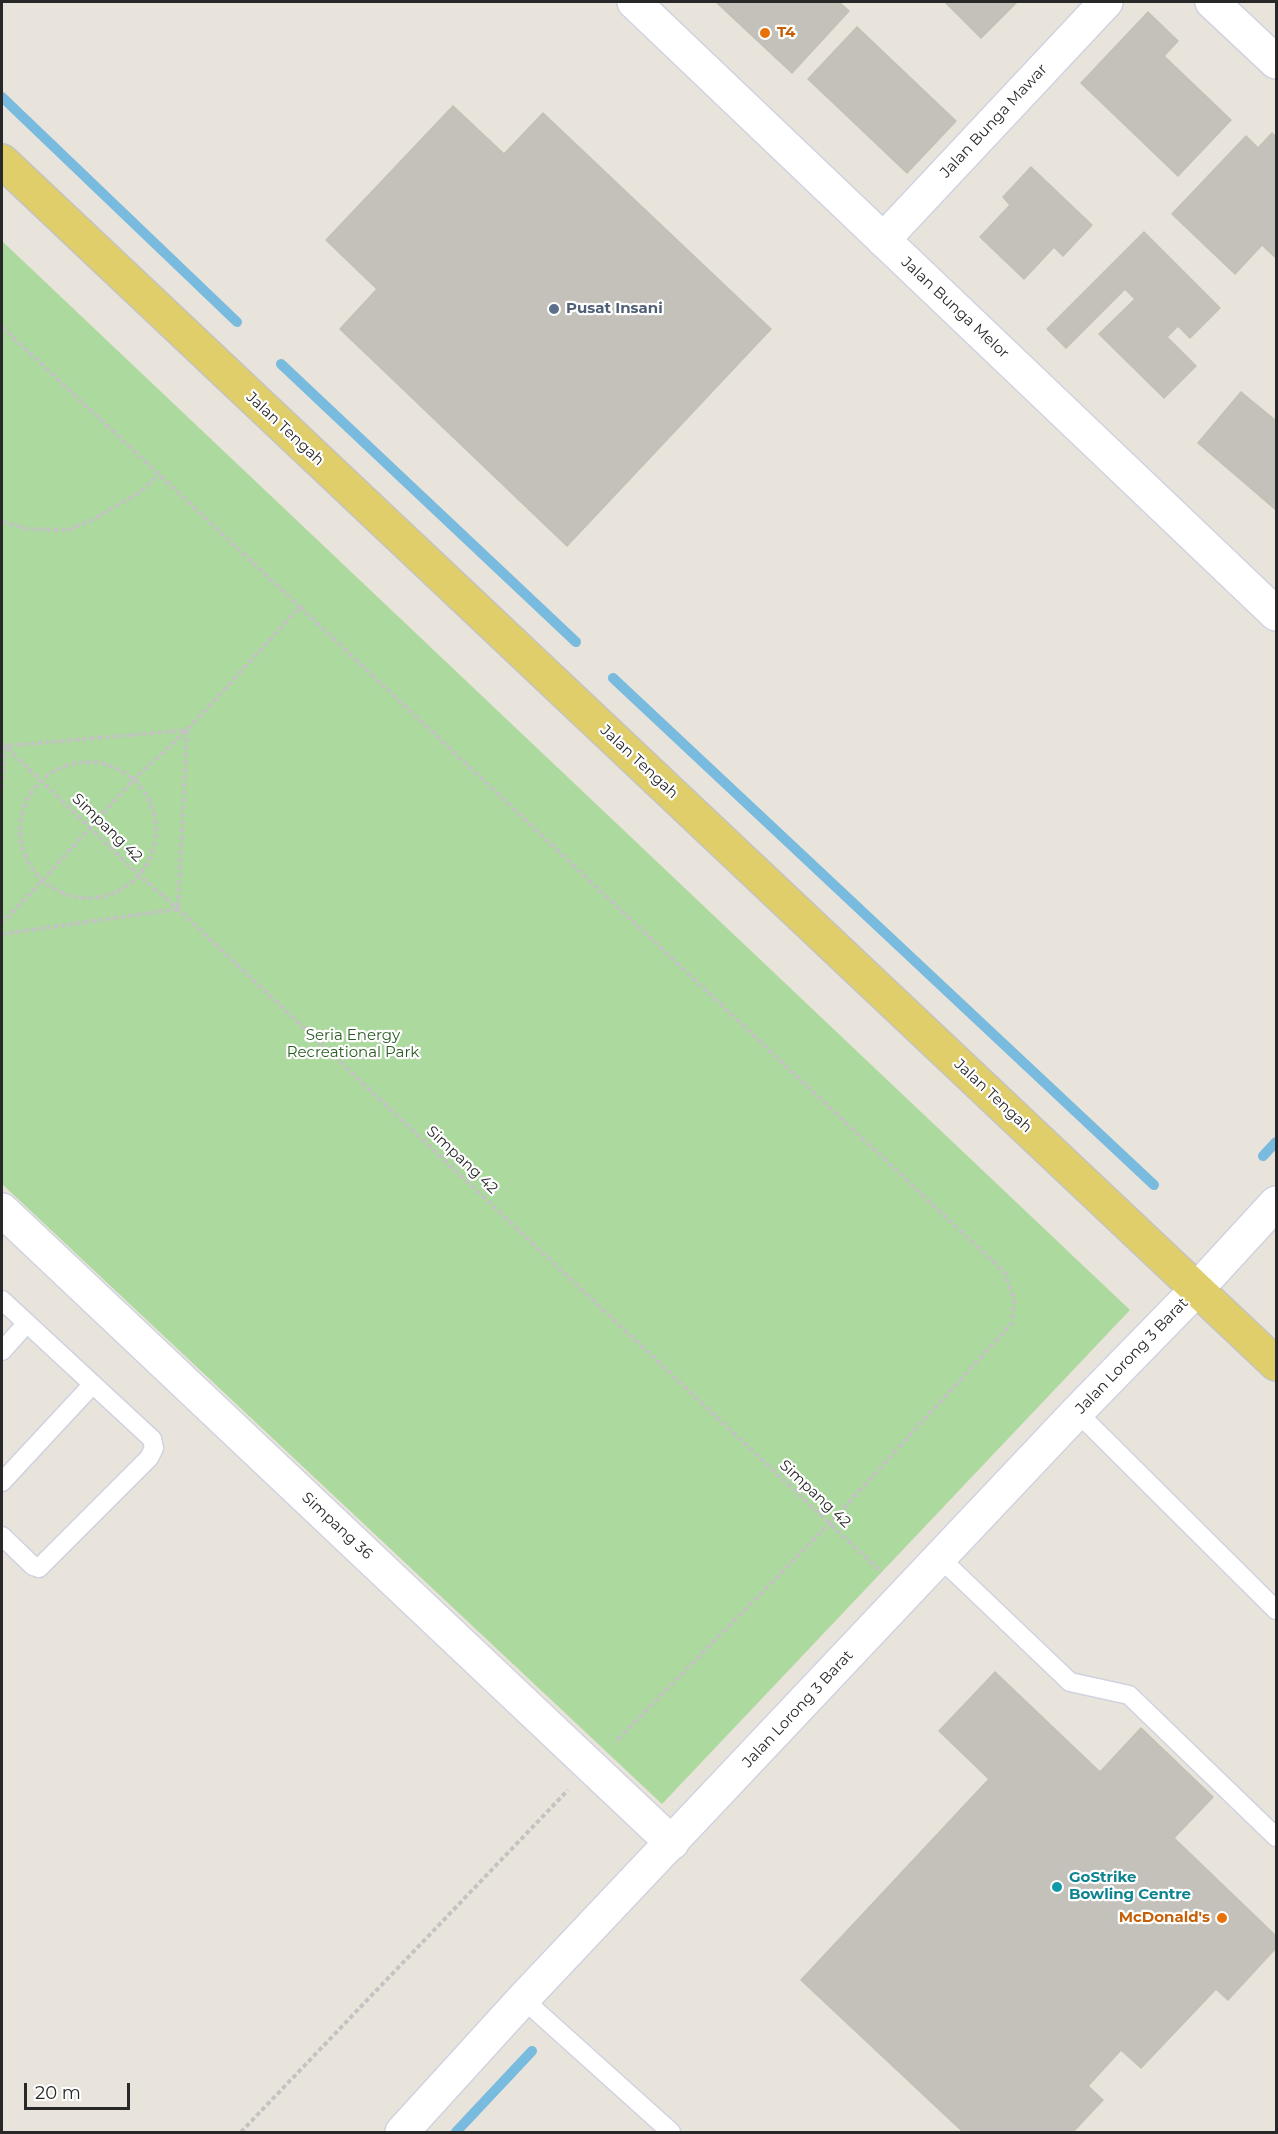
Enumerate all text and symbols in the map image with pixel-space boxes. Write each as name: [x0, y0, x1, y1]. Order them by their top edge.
place label: T4: [777, 24, 795, 42]
marker: T4: [758, 26, 772, 40]
street label: Jalan Bunga Mawar: [937, 60, 1051, 182]
street label: Jalan Bunga Melor: [897, 253, 1013, 363]
place label: Pusat Insani: [566, 300, 663, 318]
marker: Pusat Insani: [547, 302, 561, 316]
street label: Jalan Tengah: [242, 388, 328, 470]
street label: Jalan Tengah: [596, 721, 682, 803]
street label: Simpang 42: [68, 790, 146, 866]
park label: Seria Energy Recreational Park: [287, 1027, 419, 1062]
street label: Jalan Tengah: [950, 1055, 1036, 1137]
street label: Simpang 42: [423, 1122, 501, 1198]
street label: Jalan Lorong 3 Barat: [1072, 1294, 1192, 1418]
street label: Simpang 42: [776, 1456, 854, 1532]
street label: Simpang 36: [298, 1489, 376, 1563]
street label: Jalan Lorong 3 Barat: [739, 1647, 857, 1771]
place label: GoStrike Bowling Centre: [1069, 1869, 1191, 1904]
marker: GoStrike Bowling Centre: [1050, 1880, 1064, 1894]
place label: McDonald's: [1119, 1909, 1210, 1927]
marker: McDonald's: [1215, 1911, 1229, 1925]
scale bar: [27, 2071, 134, 2109]
text: 20 m: [35, 2082, 81, 2104]

